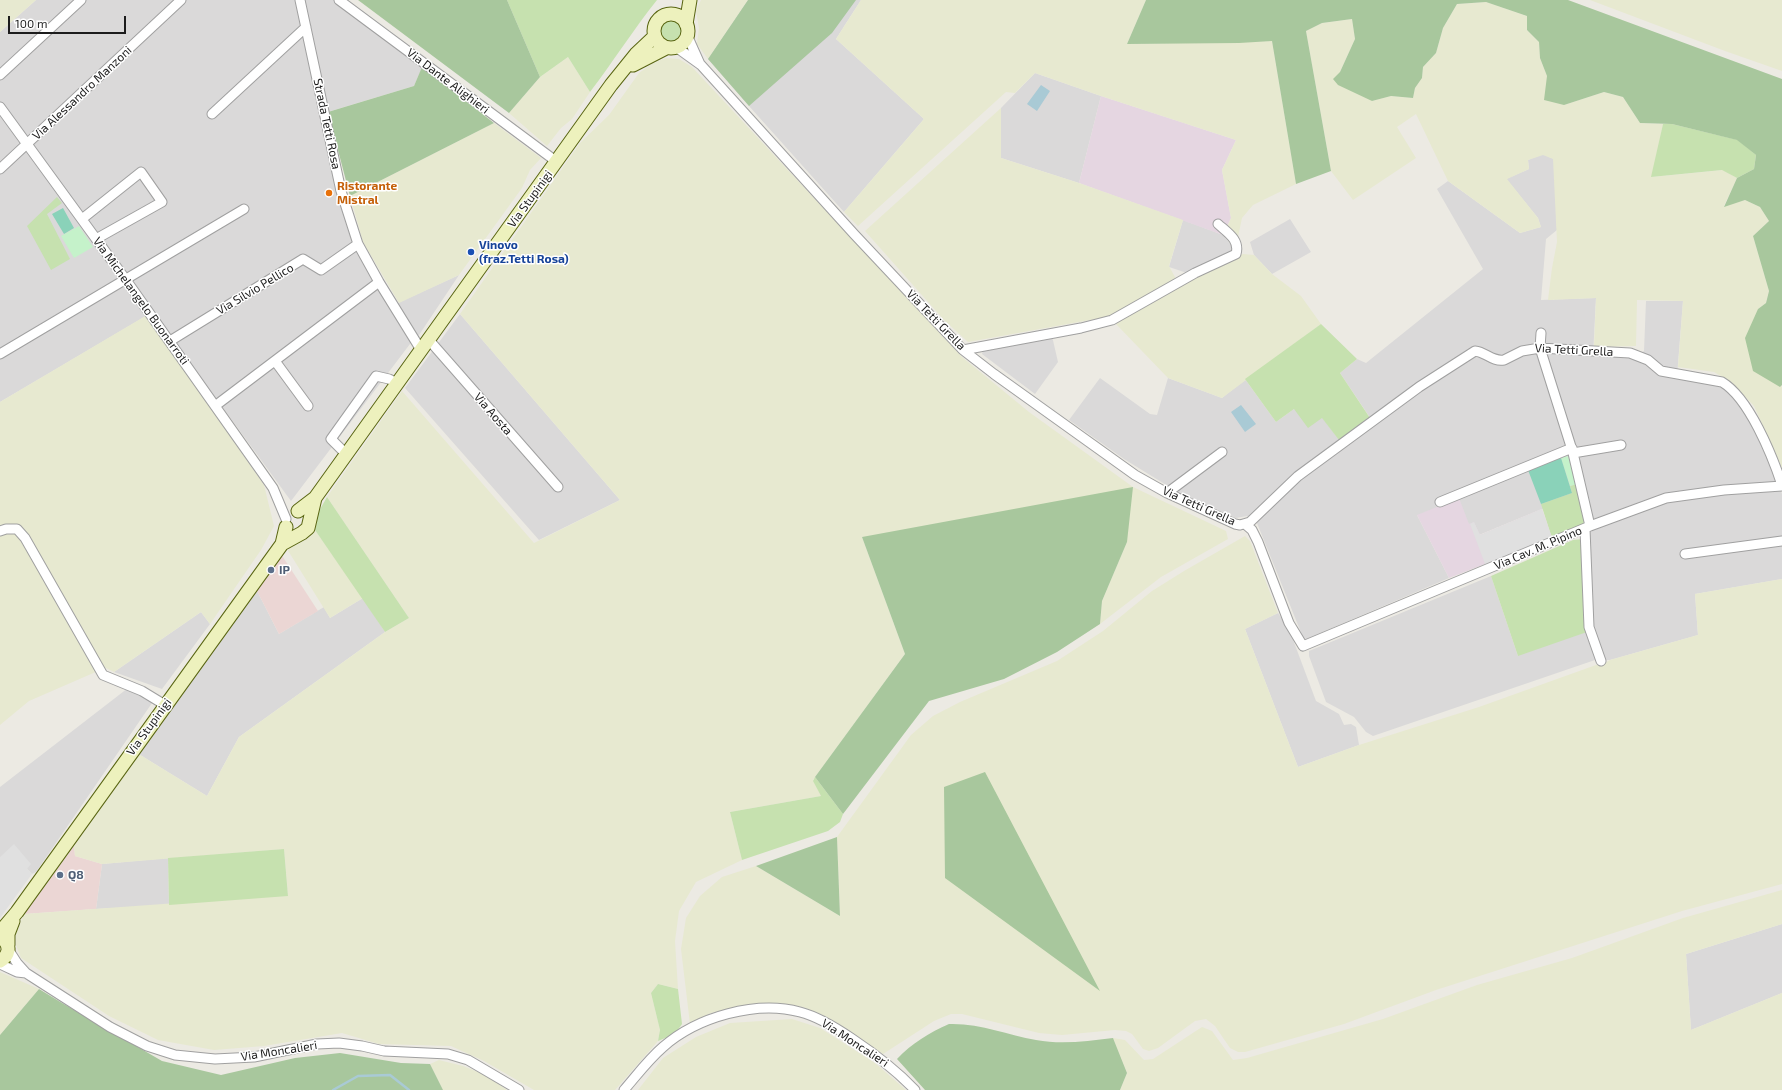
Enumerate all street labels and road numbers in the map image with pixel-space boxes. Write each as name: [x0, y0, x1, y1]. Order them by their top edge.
street label: Via Alessandro Manzoni: [29, 43, 135, 143]
street label: Via Dante Alighieri: [404, 45, 492, 117]
street label: Strada Tetti Rosa: [310, 77, 344, 171]
street label: Via Stupinigi: [504, 168, 556, 230]
street label: Via Michelangelo Buonarroti: [90, 234, 192, 368]
street label: Via Silvio Pellico: [214, 260, 296, 318]
street label: Via Tetti Grella: [903, 287, 969, 353]
street label: Via Tetti Grella: [1534, 341, 1614, 359]
street label: Via Aosta: [471, 390, 515, 438]
street label: Via Tetti Grella: [1160, 483, 1238, 529]
street label: Via Cav. M. Pipino: [1492, 523, 1584, 573]
street label: Via Stupinigi: [123, 696, 175, 758]
street label: Via Moncalieri: [819, 1016, 891, 1070]
street label: Via Moncalieri: [240, 1038, 318, 1064]

